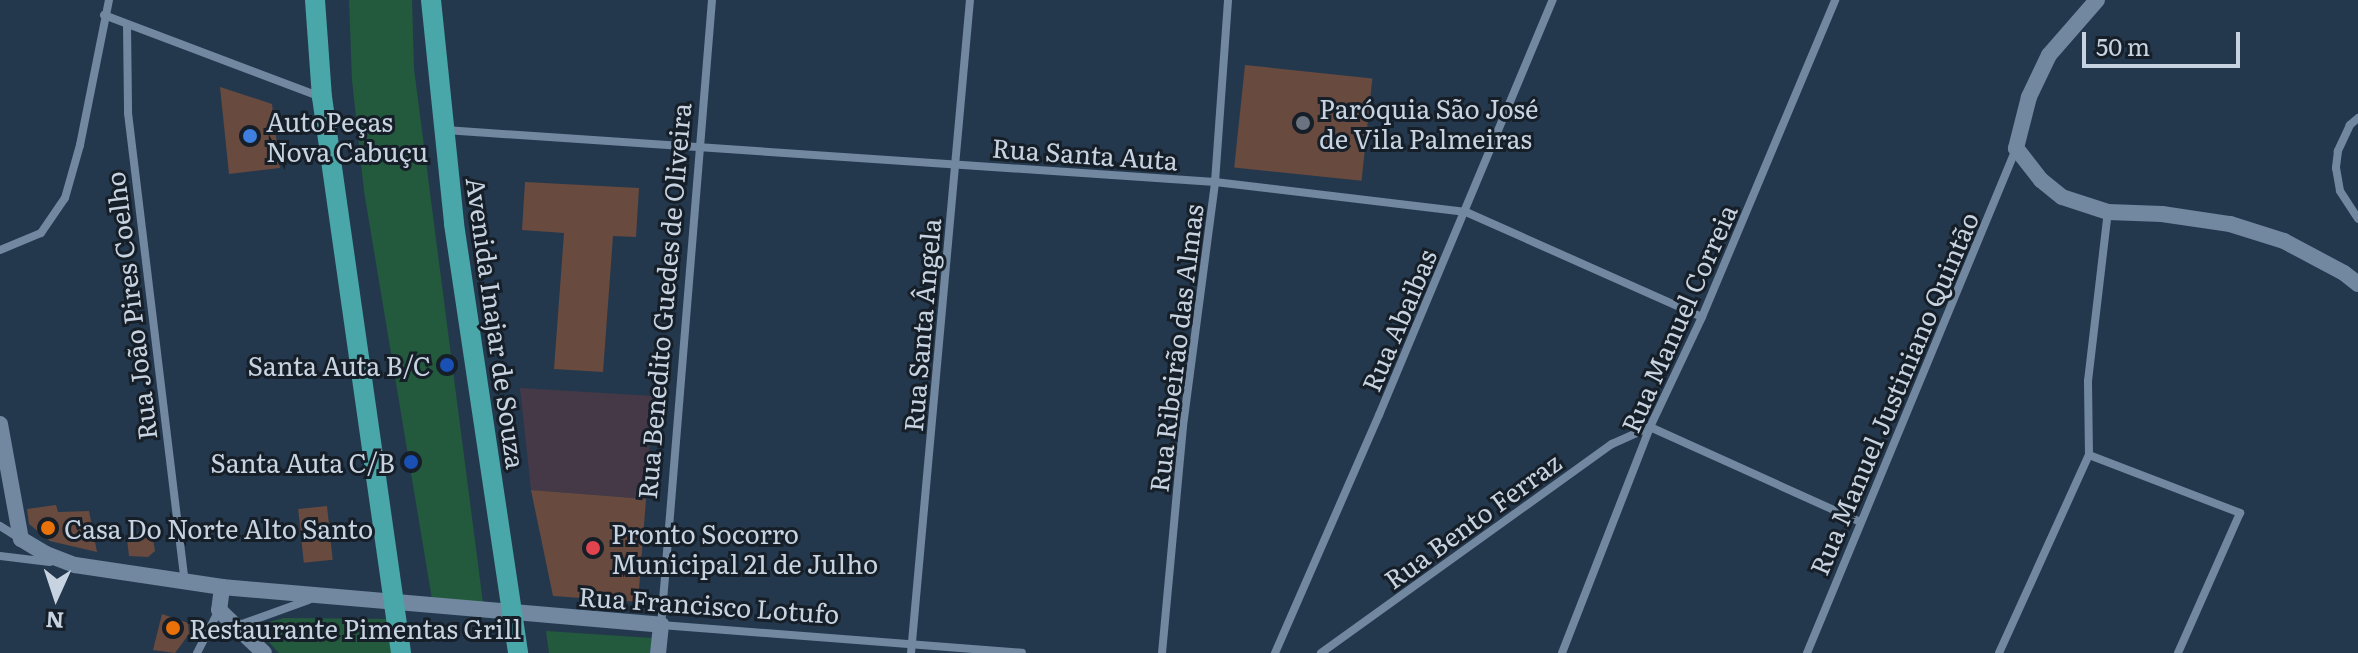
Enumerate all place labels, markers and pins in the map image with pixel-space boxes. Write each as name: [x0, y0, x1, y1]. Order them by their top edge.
place label: Paróquia São José de Vila Palmeiras: [1319, 92, 1538, 154]
place label: AutoPeças Nova Cabuçu: [266, 105, 428, 166]
marker: Paróquia São José de Vila Palmeiras: [1294, 114, 1312, 132]
marker: AutoPeças Nova Cabuçu: [241, 127, 259, 145]
place label: Santa Auta B/C: [247, 349, 431, 381]
marker: Santa Auta B/C: [438, 356, 456, 374]
place label: Santa Auta C/B: [210, 446, 395, 478]
marker: Santa Auta C/B: [402, 453, 420, 471]
place label: Casa Do Norte Alto Santo: [64, 512, 373, 544]
place label: Pronto Socorro Municipal 21 de Julho: [611, 517, 878, 578]
marker: Casa Do Norte Alto Santo: [39, 519, 57, 537]
marker: Pronto Socorro Municipal 21 de Julho: [582, 537, 604, 559]
place label: Restaurante Pimentas Grill: [189, 612, 521, 644]
marker: Restaurante Pimentas Grill: [164, 619, 182, 637]

